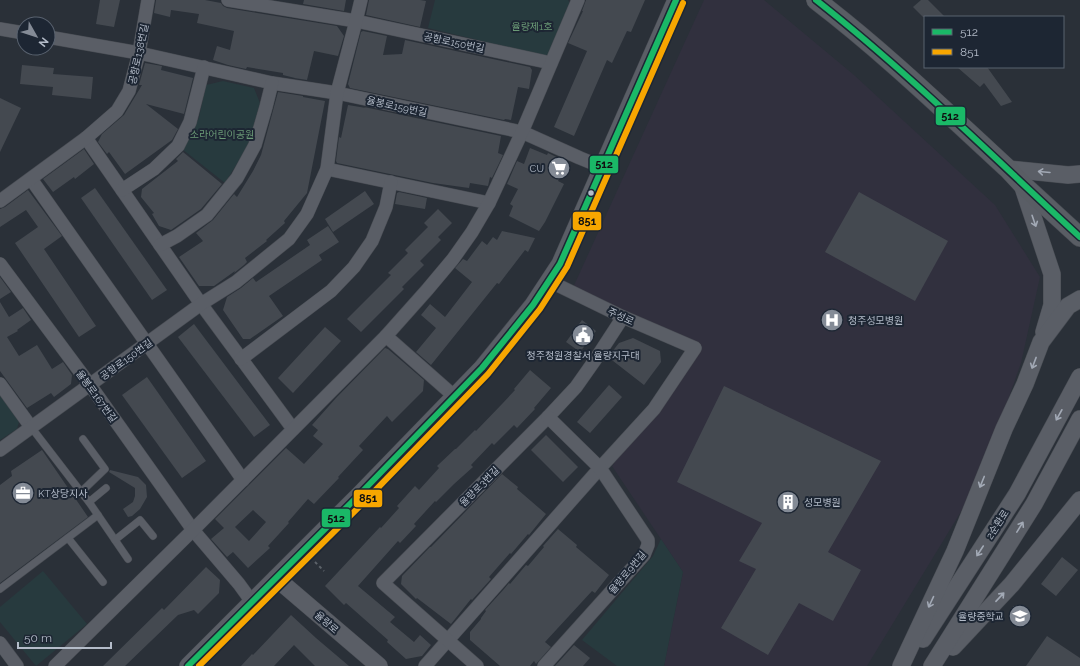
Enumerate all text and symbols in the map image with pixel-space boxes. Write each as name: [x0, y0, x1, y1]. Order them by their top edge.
north arrow: [16, 16, 56, 56]
legend: [924, 16, 1064, 68]
park label: 율량제1호: [511, 21, 553, 32]
street label: 공항로138번길: [127, 23, 150, 85]
text: 512: [960, 25, 978, 39]
street label: 공항로150번길: [422, 31, 485, 54]
text: N: [36, 35, 51, 49]
text: 851: [960, 45, 979, 59]
street label: 율봉로159번길: [366, 95, 428, 118]
line badge: 512: [935, 106, 966, 126]
text: 512: [941, 110, 959, 123]
park label: 소라어린이공원: [190, 129, 254, 140]
supermarket icon: CU: [546, 155, 572, 181]
line badge: 512: [589, 155, 619, 174]
text: 512: [595, 158, 613, 171]
place label: CU: [530, 163, 544, 174]
one-way arrow: [1038, 169, 1051, 176]
unlabelled marker: [586, 188, 596, 198]
line badge: 851: [572, 211, 602, 231]
text: 851: [578, 215, 597, 228]
one-way arrow: [1031, 215, 1039, 227]
street label: 주성로: [606, 306, 636, 327]
hospital icon: 청주성모병원: [819, 307, 845, 333]
place label: 청주성모병원: [848, 315, 903, 326]
public building icon: 청주청원경찰서 율량지구대: [570, 322, 596, 348]
street label: 공항로150번길: [98, 337, 155, 382]
place label: 청주청원경찰서 율량지구대: [527, 350, 639, 361]
one-way arrow: [1029, 357, 1037, 369]
street label: 율봉로167번길: [74, 368, 119, 424]
one-way arrow: [1055, 409, 1063, 421]
street label: 율량로3번길: [457, 464, 501, 508]
one-way arrow: [978, 476, 986, 488]
office icon: KT상당지사: [10, 480, 36, 506]
place label: KT상당지사: [38, 488, 88, 499]
line badge: 851: [353, 489, 383, 508]
building icon: 성모병원: [775, 489, 801, 515]
text: 851: [359, 492, 378, 505]
place label: 성모병원: [804, 497, 841, 508]
line badge: 512: [321, 508, 351, 528]
street label: 2순환로: [984, 508, 1011, 541]
text: 512: [327, 512, 345, 525]
one-way arrow: [1016, 521, 1024, 532]
one-way arrow: [975, 545, 983, 557]
street label: 율량로9번길: [606, 549, 648, 596]
one-way arrow: [995, 592, 1005, 602]
one-way arrow: [927, 595, 934, 607]
school or university icon: 율량중학교: [1007, 603, 1033, 629]
street label: 율량로: [313, 609, 341, 636]
place label: 율량중학교: [958, 611, 1004, 622]
scale bar: [18, 624, 111, 650]
text: 50 m: [24, 631, 52, 645]

